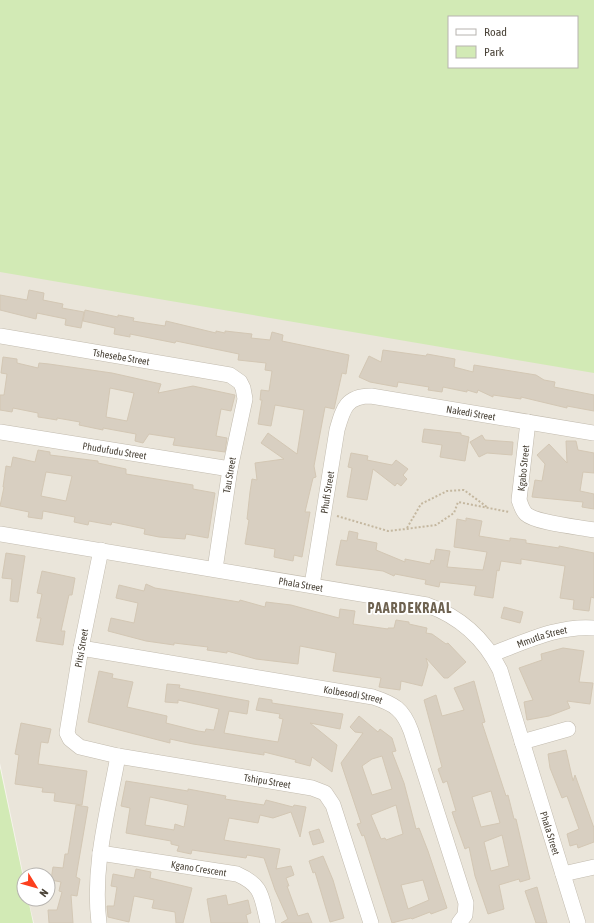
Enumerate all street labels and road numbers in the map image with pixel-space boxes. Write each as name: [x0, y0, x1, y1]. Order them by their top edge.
street label: Tshesebe Street: [92, 347, 151, 367]
street label: Nakedi Street: [446, 404, 496, 423]
street label: Phudufudu Street: [82, 440, 147, 462]
street label: Kgabo Street: [516, 444, 531, 492]
street label: Tau Street: [221, 456, 238, 494]
street label: Phufi Street: [319, 470, 336, 514]
street label: Phala Street: [278, 575, 324, 594]
street label: Mmutla Street: [515, 624, 568, 650]
street label: Pitsi Street: [73, 628, 90, 668]
street label: Kolbesodi Street: [323, 684, 384, 706]
street label: Tshipu Street: [243, 772, 292, 790]
street label: Phala Street: [538, 810, 562, 857]
street label: Kgano Crescent: [170, 859, 227, 878]

